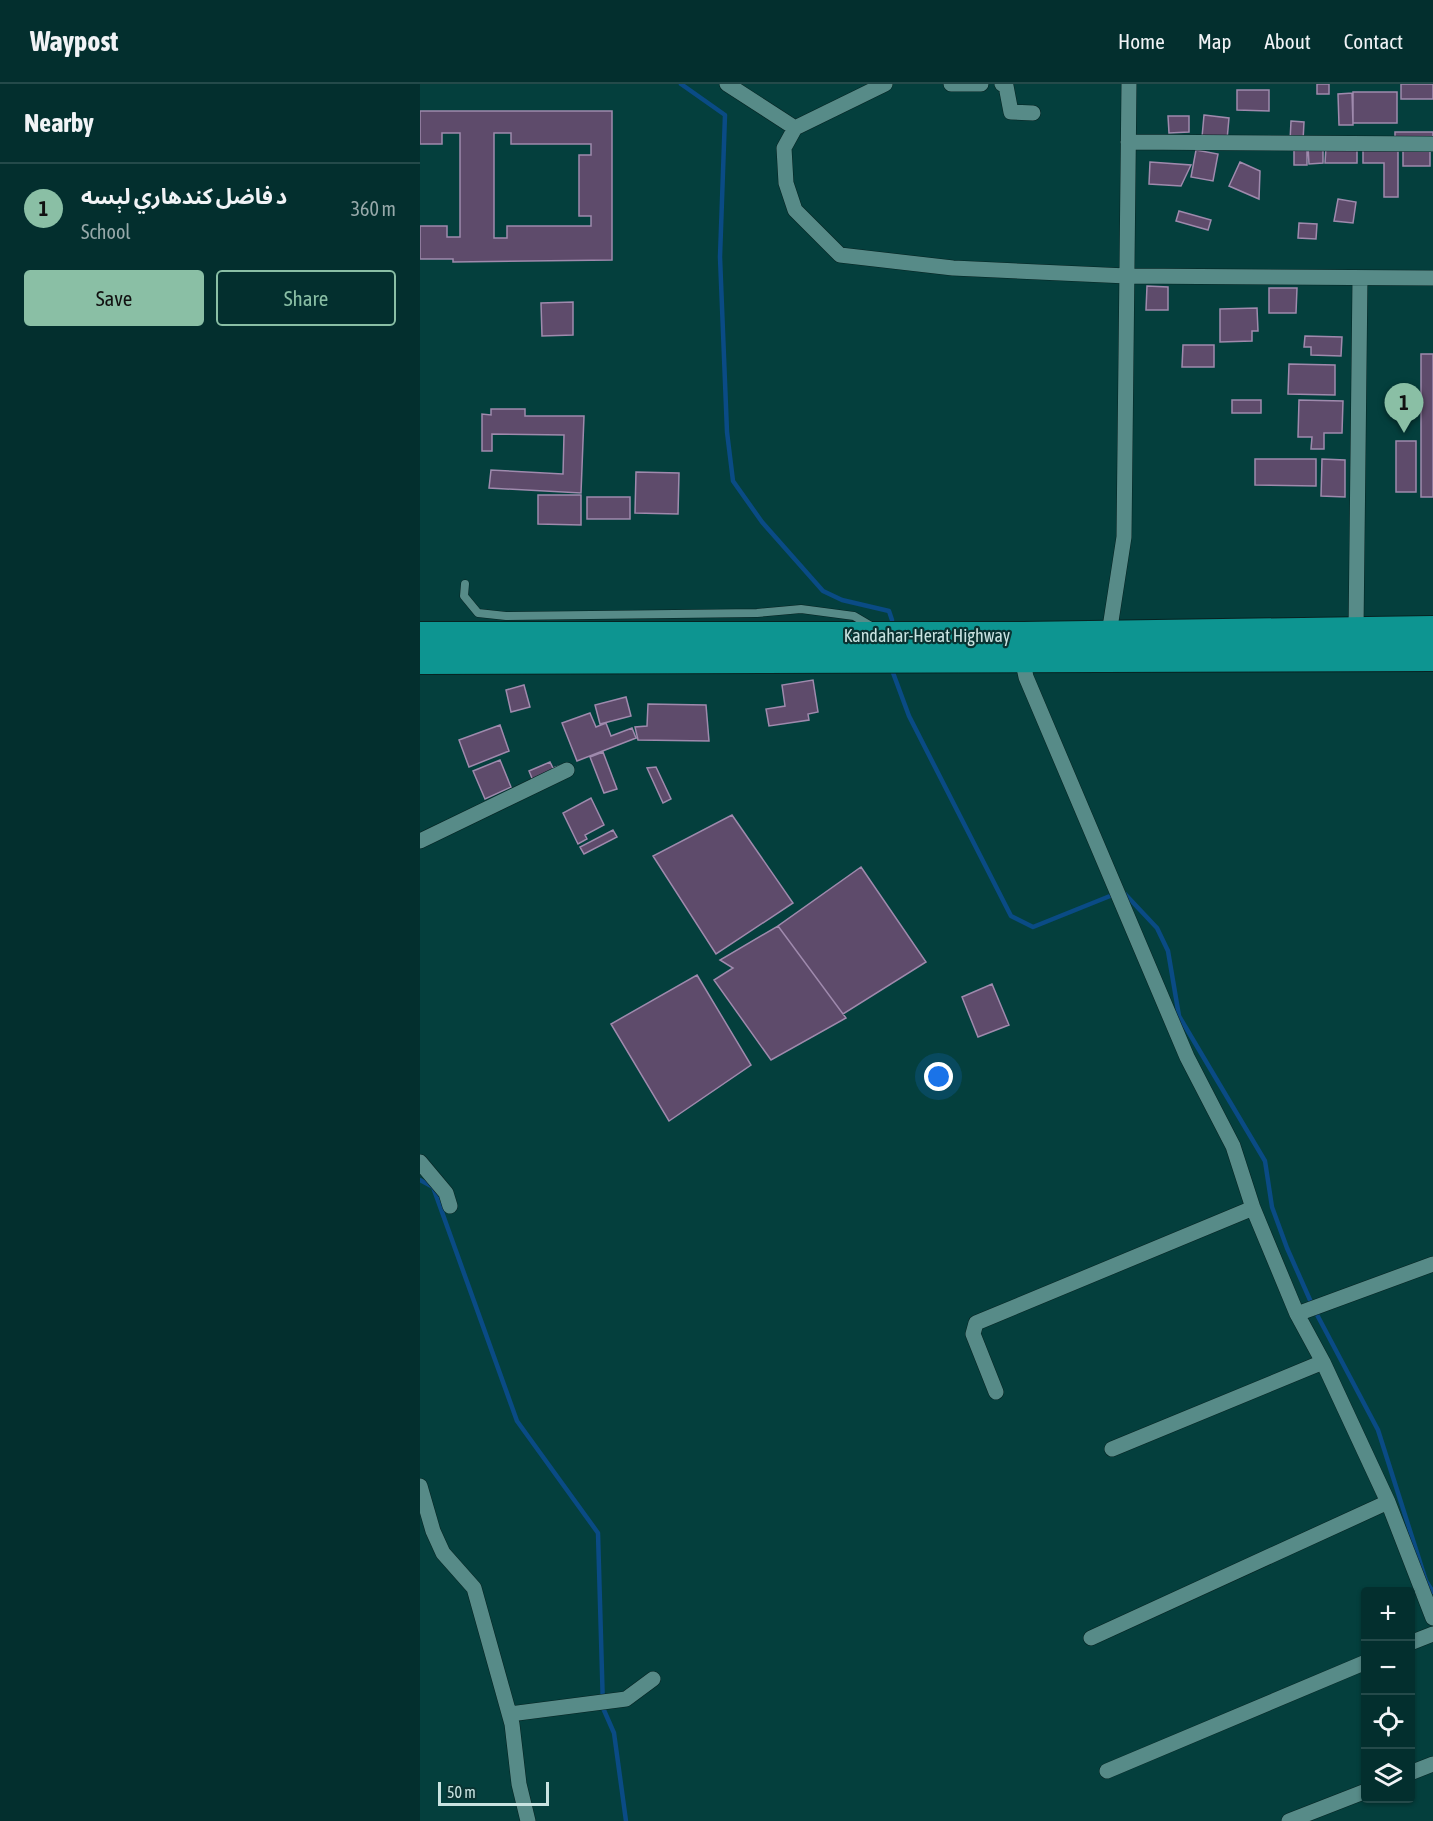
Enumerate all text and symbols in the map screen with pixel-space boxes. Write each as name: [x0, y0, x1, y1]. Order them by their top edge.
text: Waypost: [30, 25, 118, 57]
text: Home: [1118, 29, 1165, 53]
text: Map: [1198, 29, 1232, 53]
text: About: [1265, 29, 1311, 53]
text: Contact: [1344, 29, 1403, 53]
text: Nearby: [24, 108, 94, 138]
text: د فاضل کندهاري لېسه: [81, 183, 287, 209]
text: 1: [39, 197, 48, 220]
text: 360 m: [351, 197, 396, 220]
text: School: [81, 220, 131, 243]
button: Save: [24, 270, 204, 326]
button: Share: [216, 270, 396, 326]
pin: 1: [1384, 384, 1424, 433]
street label: Kandahar-Herat Highway: [844, 625, 1010, 646]
your location: [924, 1062, 953, 1091]
map controls: [1361, 1587, 1415, 1803]
button: +: [1361, 1587, 1415, 1641]
button: −: [1361, 1641, 1415, 1695]
button: locate: [1361, 1695, 1415, 1749]
button: layers: [1361, 1749, 1415, 1803]
scale bar: [438, 1779, 549, 1806]
text: 50 m: [447, 1783, 476, 1801]

